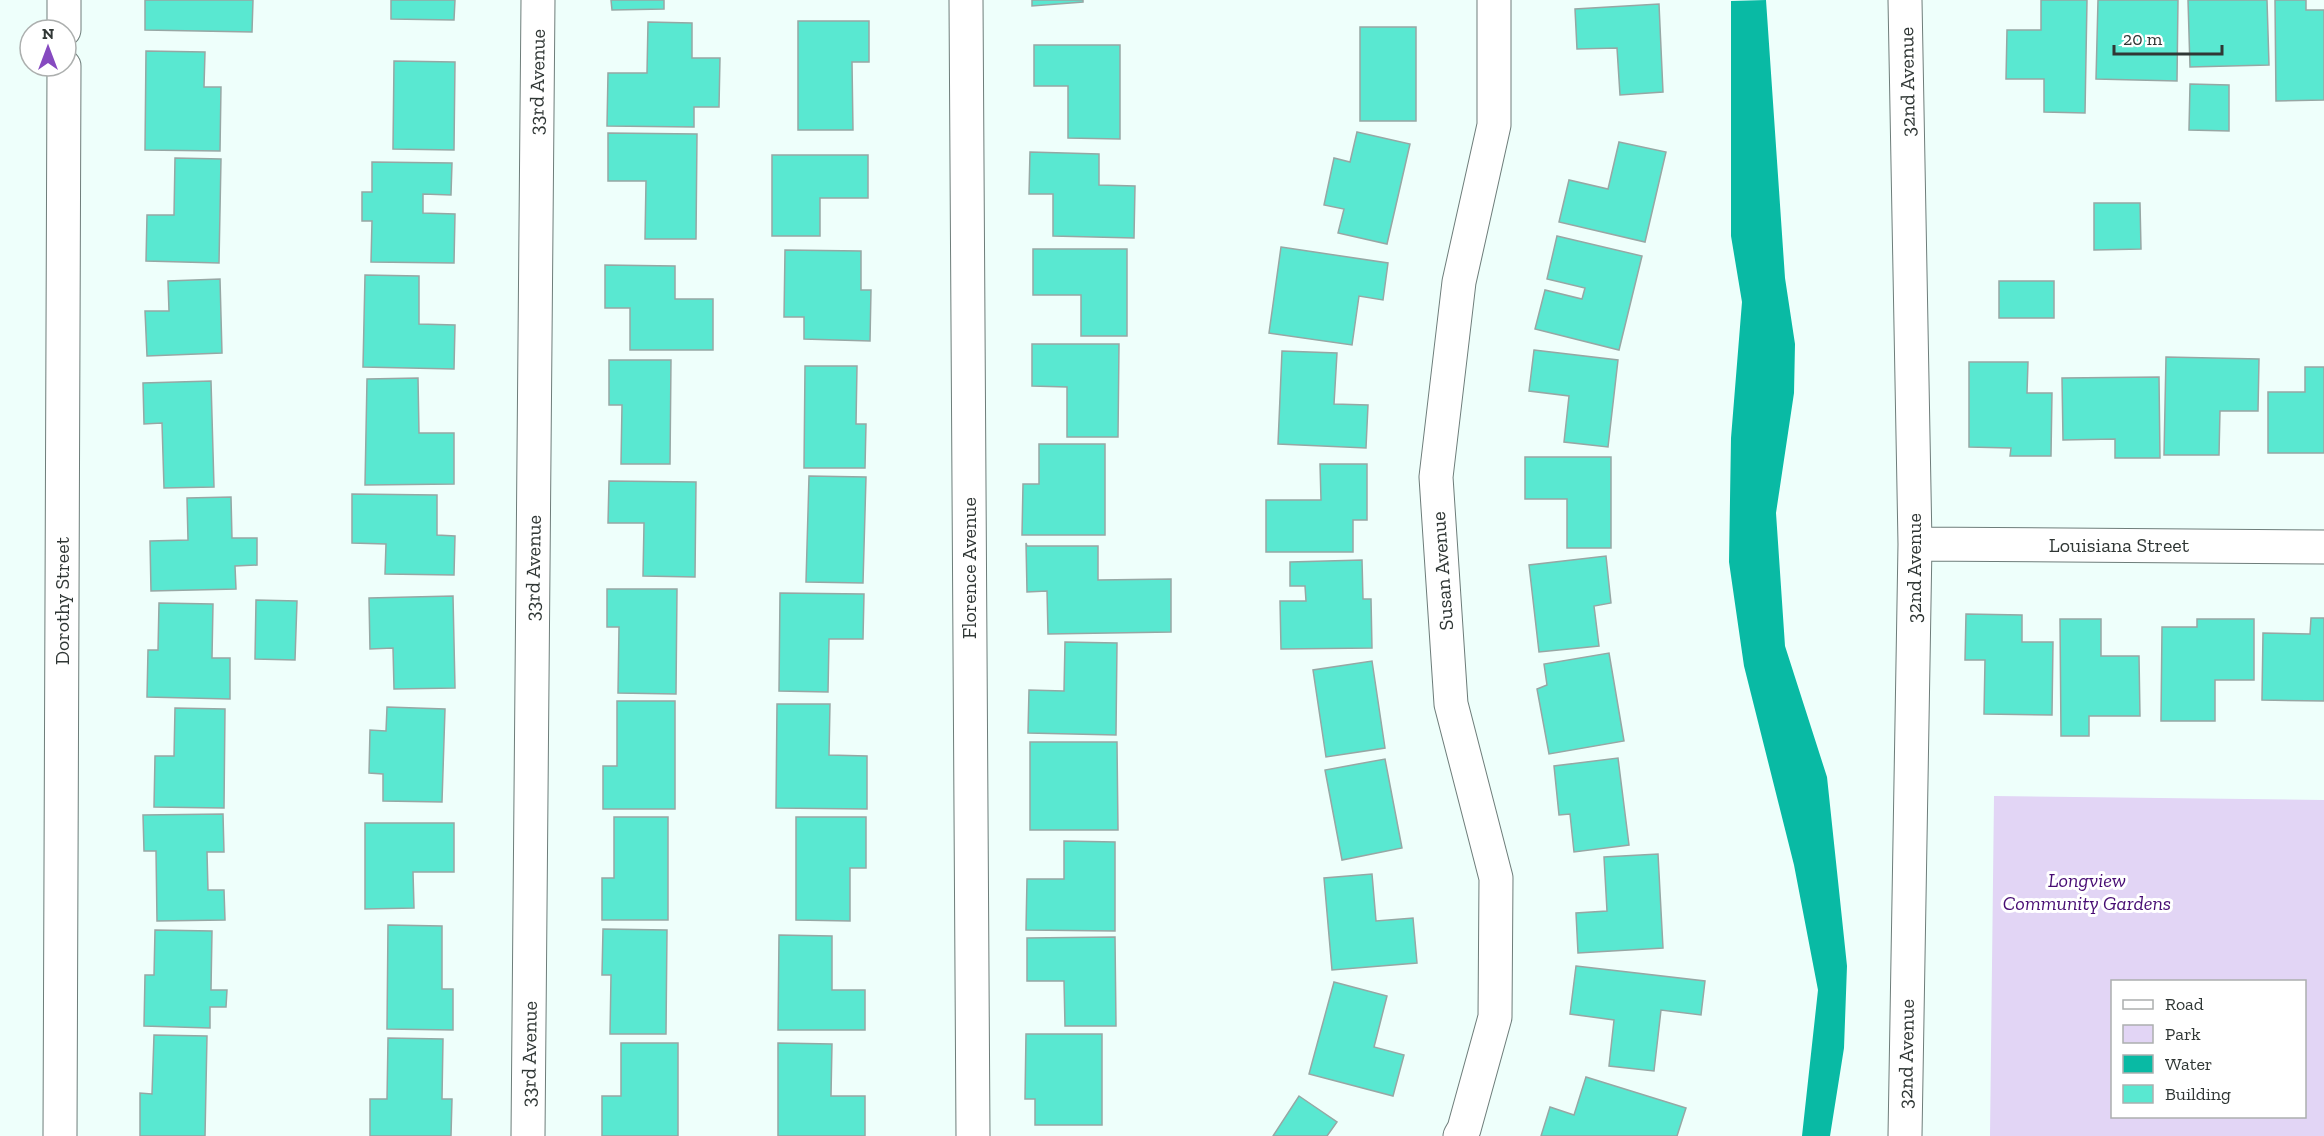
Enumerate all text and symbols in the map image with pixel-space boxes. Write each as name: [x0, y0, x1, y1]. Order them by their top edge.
north arrow: [18, 18, 78, 78]
scale bar: [2114, 18, 2222, 56]
text: N: [42, 24, 54, 43]
street label: 32nd Avenue: [1894, 27, 1920, 137]
text: 20 m: [2123, 28, 2163, 50]
street label: 33rd Avenue: [524, 29, 550, 135]
street label: Florence Avenue: [957, 497, 981, 639]
street label: Susan Avenue: [1426, 511, 1458, 631]
street label: 32nd Avenue: [1902, 513, 1926, 623]
street label: 33rd Avenue: [520, 515, 546, 621]
street label: Louisiana Street: [2049, 533, 2190, 557]
street label: Dorothy Street: [50, 536, 74, 665]
park label: Longview Community Gardens: [2003, 868, 2171, 915]
legend: [2111, 980, 2306, 1118]
text: Road: [2165, 993, 2204, 1015]
street label: 32nd Avenue: [1893, 999, 1919, 1109]
street label: 33rd Avenue: [516, 1001, 542, 1107]
text: Park: [2165, 1023, 2201, 1045]
text: Water: [2165, 1053, 2212, 1075]
text: Building: [2165, 1083, 2231, 1105]

